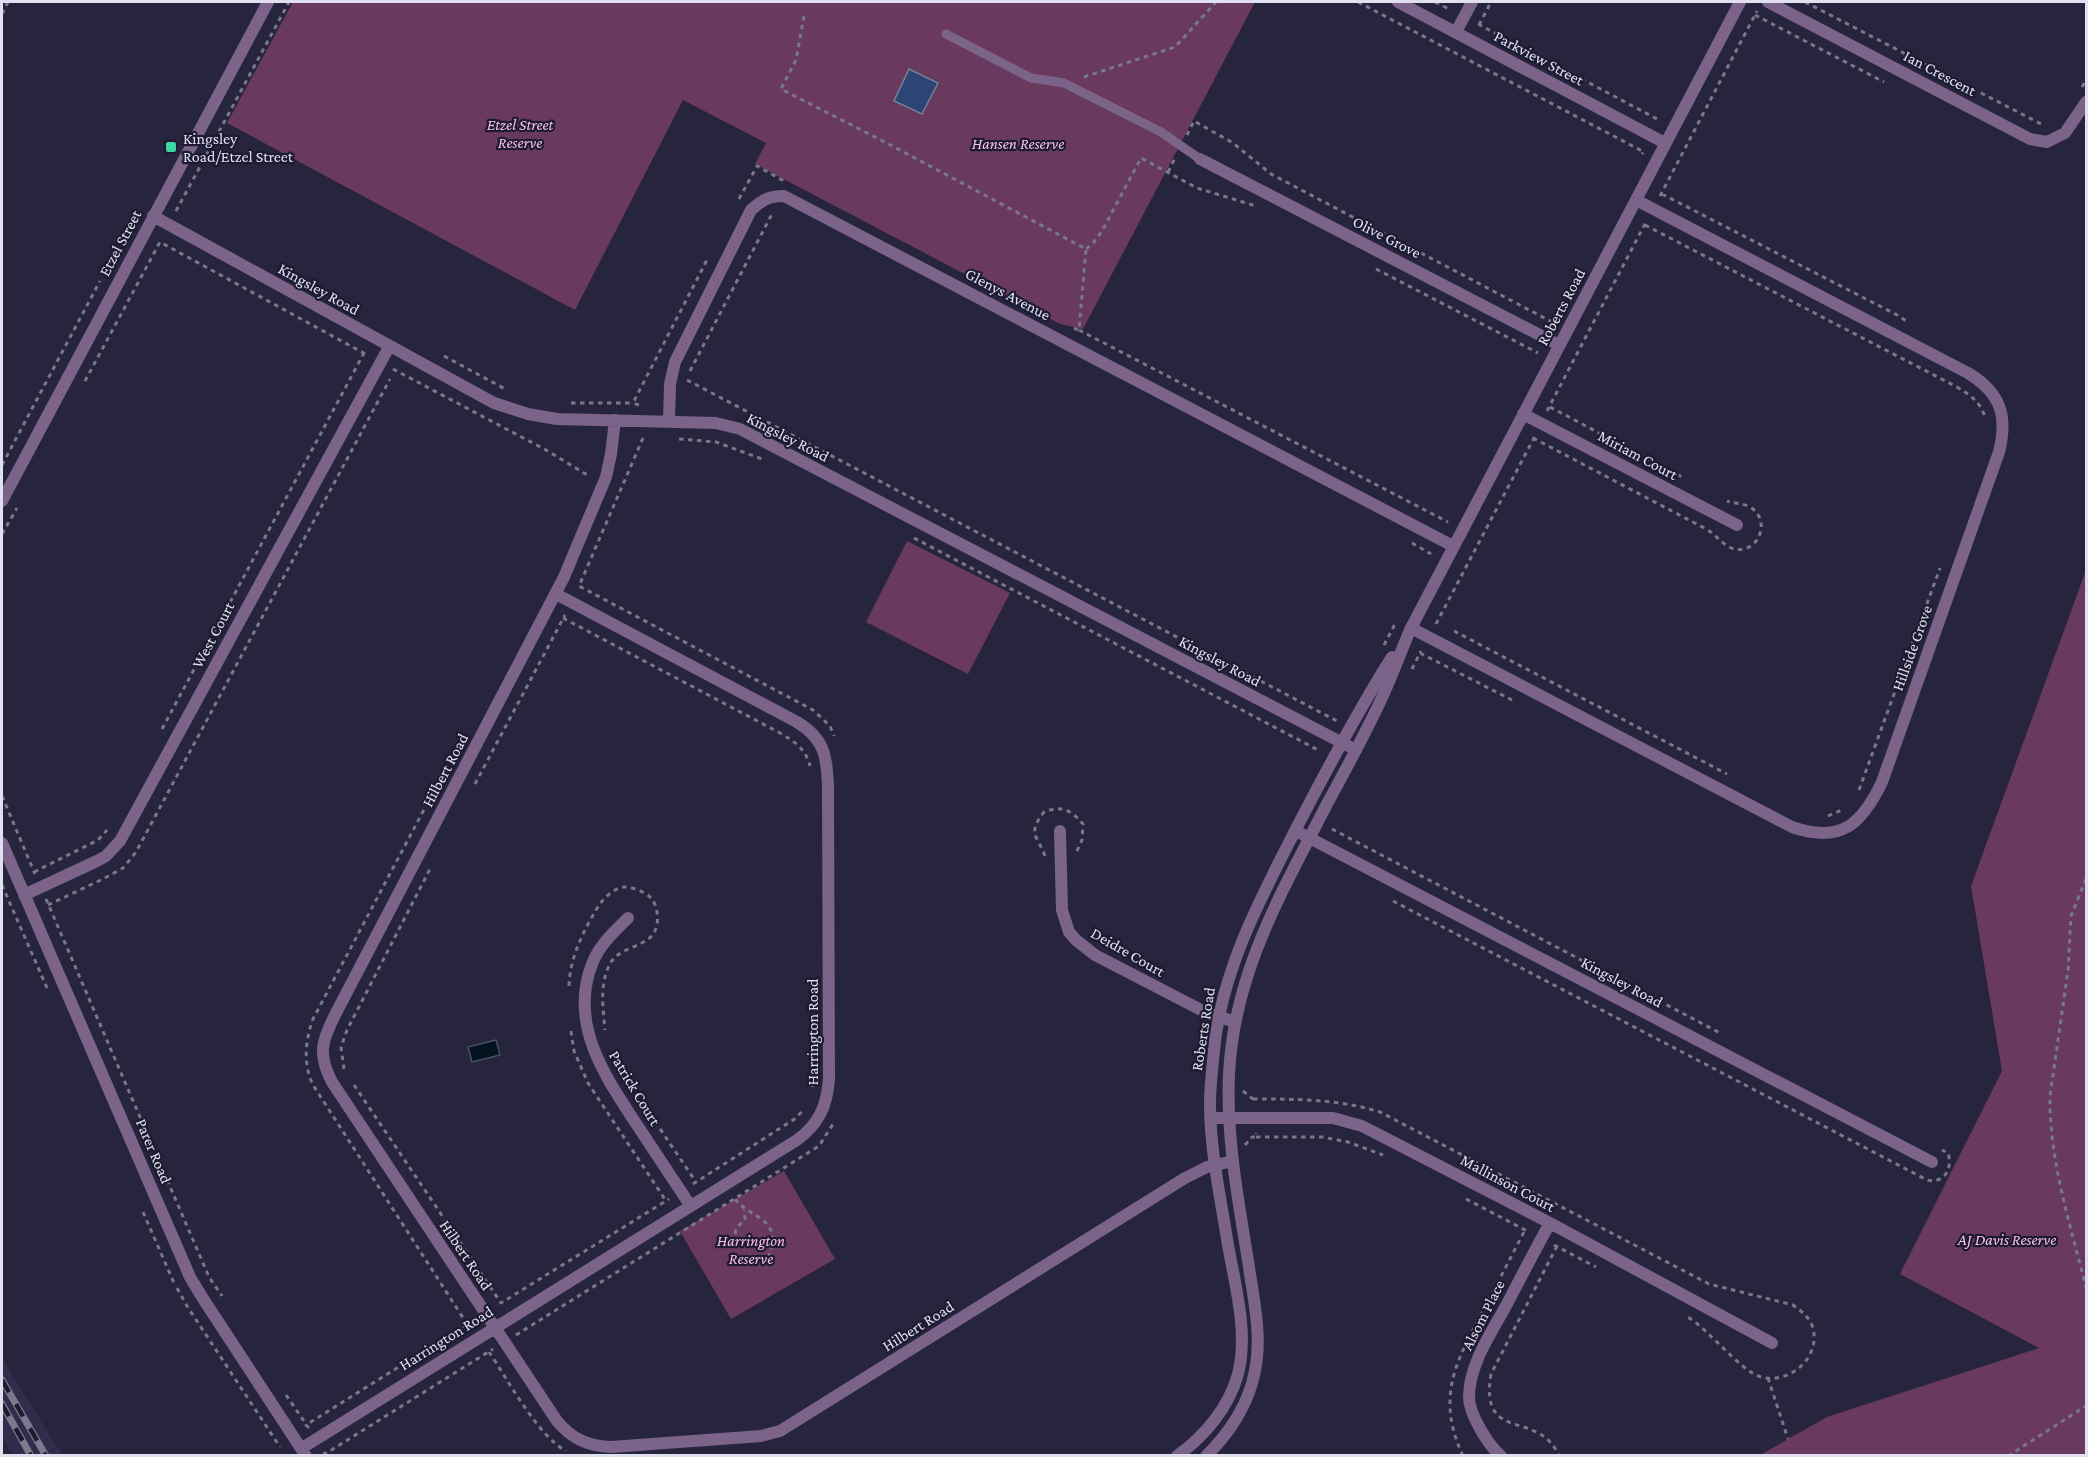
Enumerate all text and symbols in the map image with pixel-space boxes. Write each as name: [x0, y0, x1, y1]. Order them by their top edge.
street label: Parkview Street: [1491, 27, 1587, 89]
street label: Ian Crescent: [1901, 47, 1980, 99]
park label: Etzel Street Reserve: [487, 116, 554, 151]
place label: Kingsley Road/Etzel Street: [183, 130, 294, 165]
park label: Hansen Reserve: [972, 135, 1064, 152]
marker: Kingsley Road/Etzel Street: [164, 140, 178, 154]
street label: Etzel Street: [96, 206, 145, 279]
street label: Olive Grove: [1350, 213, 1424, 261]
street label: Kingsley Road: [275, 260, 363, 319]
street label: Glenys Avenue: [962, 265, 1053, 324]
street label: Roberts Road: [1534, 265, 1589, 348]
street label: Kingsley Road: [744, 409, 832, 466]
street label: Miriam Court: [1595, 427, 1681, 483]
street label: West Court: [189, 598, 238, 671]
street label: Hillside Grove: [1889, 603, 1935, 693]
street label: Kingsley Road: [1176, 632, 1264, 691]
street label: Hilbert Road: [419, 730, 472, 810]
street label: Deidre Court: [1088, 924, 1169, 980]
street label: Kingsley Road: [1578, 953, 1666, 1012]
street label: Harrington Road: [804, 978, 822, 1085]
street label: Roberts Road: [1188, 985, 1218, 1072]
street label: Patrick Court: [606, 1047, 664, 1129]
street label: Parer Road: [133, 1116, 175, 1186]
street label: Mallinson Court: [1458, 1151, 1559, 1215]
street label: Hilbert Road: [436, 1217, 496, 1294]
park label: AJ Davis Reserve: [1957, 1231, 2056, 1249]
park label: Harrington Reserve: [717, 1232, 785, 1267]
street label: Alsom Place: [1458, 1277, 1508, 1353]
street label: Hilbert Road: [879, 1297, 957, 1355]
street label: Harrington Road: [396, 1302, 497, 1374]

